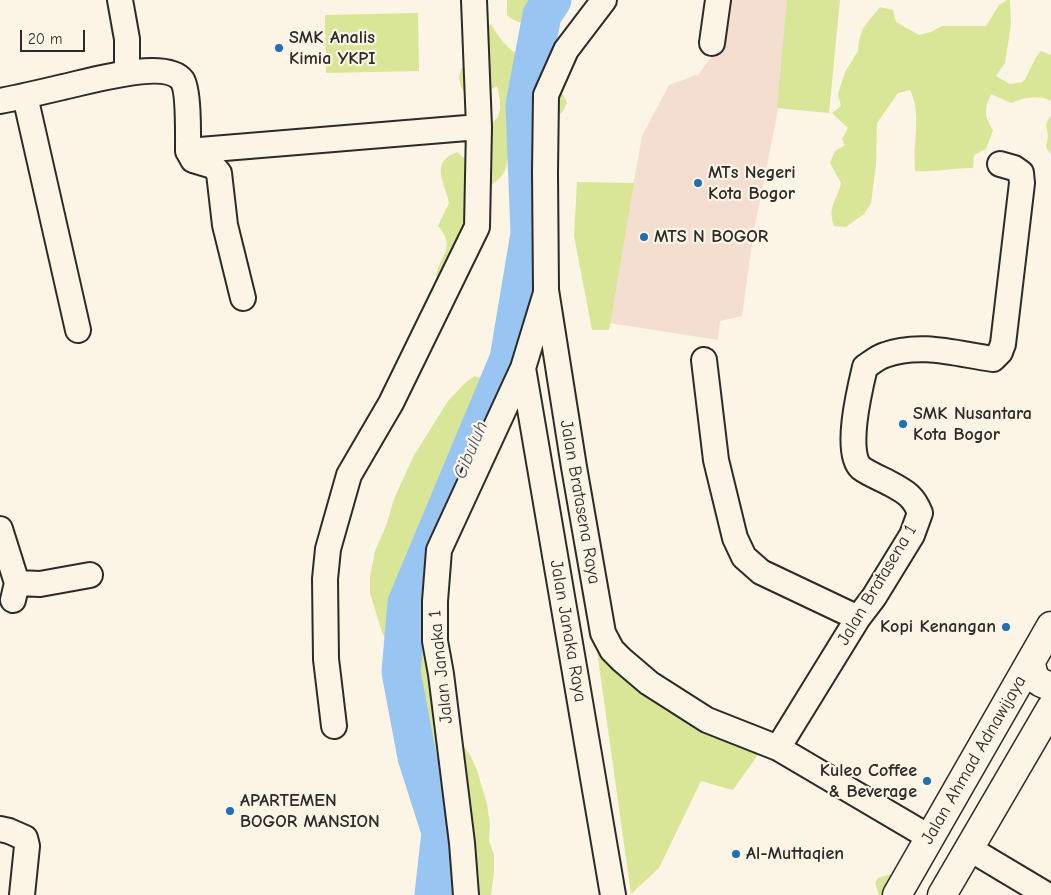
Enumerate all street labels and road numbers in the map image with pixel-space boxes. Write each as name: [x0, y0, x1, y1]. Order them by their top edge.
street label: Jalan Bratasena Raya: [555, 418, 605, 586]
street label: Jalan Bratasena 1: [833, 521, 921, 649]
street label: Jalan Janaka Raya: [545, 558, 591, 704]
street label: Jalan Janaka 1: [424, 609, 458, 725]
street label: Jalan Ahmad Adnawijaya: [917, 672, 1031, 848]

